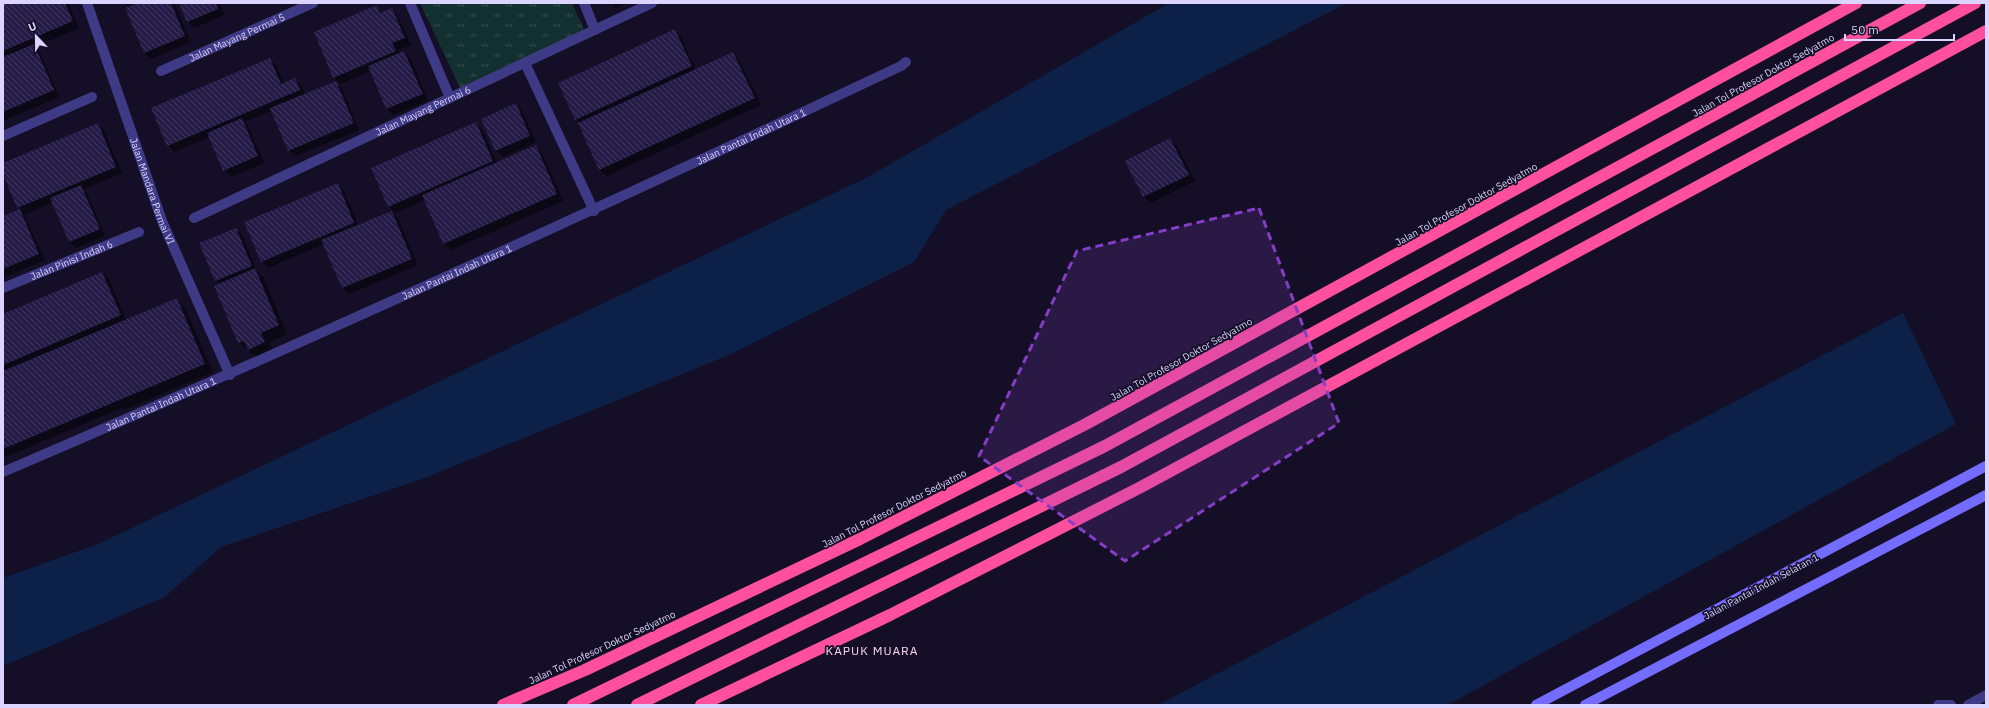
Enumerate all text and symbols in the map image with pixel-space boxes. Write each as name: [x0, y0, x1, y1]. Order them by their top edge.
street label: Jalan Mayang Permai 5: [187, 10, 287, 65]
north arrow: [16, 16, 56, 56]
scale bar: [1845, 16, 1954, 42]
text: U: [26, 19, 38, 35]
text: 50 m: [1851, 22, 1879, 37]
street label: Jalan Tol Profesor Doktor Sedyatmo: [1690, 31, 1837, 120]
street label: Jalan Mayang Permai 6: [374, 83, 473, 139]
street label: Jalan Pantai Indah Utara 1: [695, 106, 808, 168]
street label: Jalan Mandara Permai VI: [127, 136, 177, 246]
street label: Jalan Tol Profesor Doktor Sedyatmo: [1393, 160, 1540, 249]
street label: Jalan Pinisi Indah 6: [28, 238, 115, 283]
street label: Jalan Pantai Indah Utara 1: [400, 242, 514, 303]
street label: Jalan Tol Profesor Doktor Sedyatmo: [1108, 315, 1255, 404]
street label: Jalan Pantai Indah Utara 1: [104, 374, 218, 434]
street label: Jalan Tol Profesor Doktor Sedyatmo: [820, 466, 969, 551]
street label: Jalan Pantai Indah Selatan 1: [1702, 551, 1821, 622]
street label: Jalan Tol Profesor Doktor Sedyatmo: [527, 608, 678, 687]
district label: KAPUK MUARA: [826, 643, 918, 658]

